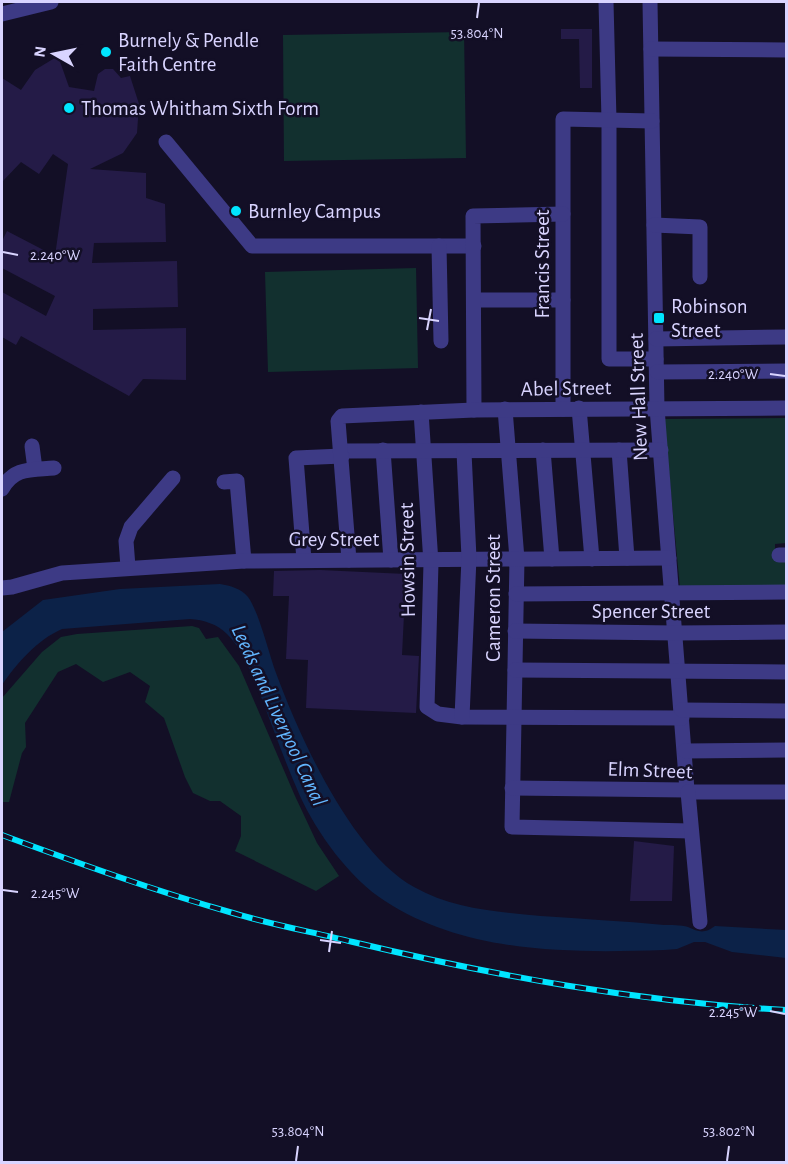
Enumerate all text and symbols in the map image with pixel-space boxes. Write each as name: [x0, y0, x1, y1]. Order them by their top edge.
north arrow: [24, 24, 84, 84]
text: 53.804°N: [451, 26, 503, 41]
place label: Burnely & Pendle Faith Centre: [118, 30, 259, 75]
text: N: [31, 45, 49, 59]
marker: Burnely & Pendle Faith Centre: [99, 45, 113, 59]
place label: Thomas Whitham Sixth Form: [81, 98, 319, 119]
marker: Thomas Whitham Sixth Form: [62, 101, 76, 115]
place label: Burnley Campus: [248, 201, 381, 222]
marker: Burnley Campus: [229, 204, 243, 218]
street label: Francis Street: [532, 209, 553, 319]
text: 2.240°W: [30, 248, 81, 263]
place label: Robinson Street: [671, 296, 748, 341]
marker: Robinson Street: [652, 311, 666, 325]
street label: New Hall Street: [626, 332, 651, 461]
text: 2.240°W: [708, 367, 759, 382]
street label: Abel Street: [520, 377, 612, 400]
street label: Howsin Street: [396, 502, 419, 618]
street label: Grey Street: [289, 529, 380, 550]
street label: Cameron Street: [483, 534, 504, 662]
street label: Spencer Street: [592, 601, 711, 622]
water label: Leeds and Liverpool Canal: [226, 621, 331, 810]
street label: Elm Street: [607, 759, 693, 782]
text: 2.245°W: [31, 886, 80, 901]
text: 2.245°W: [709, 1005, 758, 1020]
text: 53.804°N: [272, 1124, 324, 1139]
text: 53.802°N: [703, 1124, 755, 1139]

